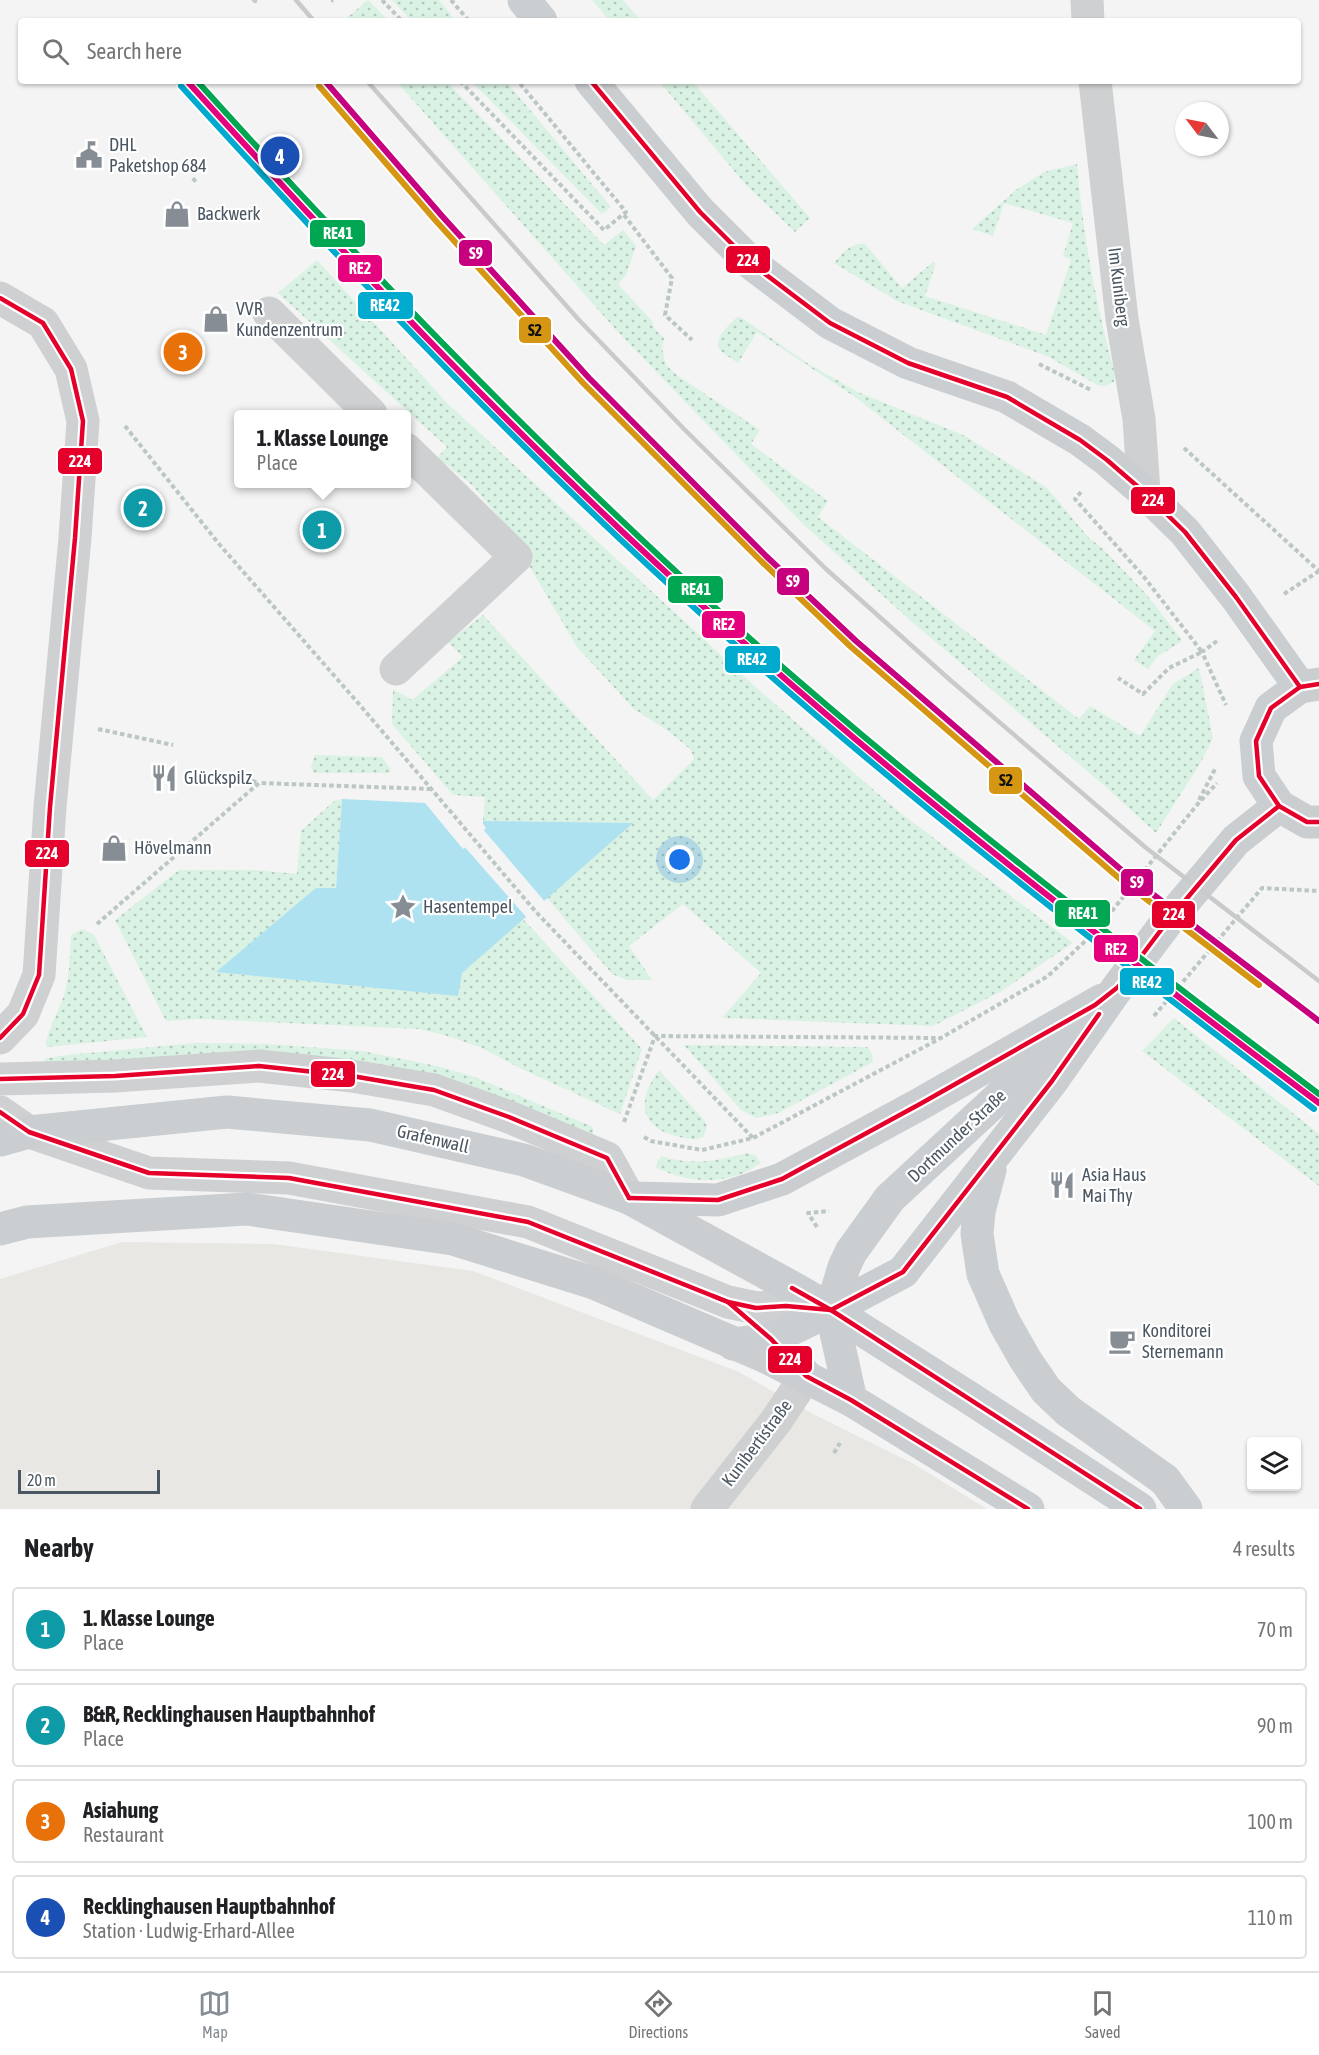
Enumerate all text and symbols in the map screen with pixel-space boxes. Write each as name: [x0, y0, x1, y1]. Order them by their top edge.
search box: [18, 18, 1301, 84]
icon: search: [39, 35, 72, 68]
text: Search here: [87, 38, 182, 64]
north arrow: [1175, 102, 1229, 156]
place label: DHL Paketshop 684: [109, 134, 207, 176]
pin: 4: [260, 134, 300, 178]
public building icon: DHL Paketshop 684: [74, 140, 104, 170]
shop icon: Backwerk: [162, 199, 192, 229]
place label: Backwerk: [197, 203, 261, 224]
line badge: RE41: [309, 219, 366, 248]
text: RE41: [323, 224, 353, 242]
line badge: S9: [458, 239, 493, 267]
text: S9: [469, 244, 484, 262]
line badge: 224: [725, 245, 771, 274]
street label: Im Kuniberg: [1104, 246, 1135, 328]
text: 224: [737, 251, 760, 269]
line badge: RE2: [337, 254, 383, 283]
text: RE2: [349, 259, 371, 277]
line badge: RE42: [357, 291, 414, 320]
text: RE42: [370, 296, 400, 314]
place label: VVR Kundenzentrum: [236, 298, 343, 340]
shop icon: VVR Kundenzentrum: [201, 304, 231, 334]
line badge: S2: [518, 316, 552, 344]
text: S2: [528, 321, 542, 339]
pin: 3: [164, 330, 202, 374]
popup: [234, 410, 411, 488]
text: 1. Klasse Lounge: [257, 425, 388, 451]
line badge: 224: [57, 447, 103, 475]
text: Place: [257, 451, 297, 474]
text: 224: [69, 452, 92, 470]
pin: 2: [124, 486, 162, 530]
line badge: 224: [1130, 486, 1176, 515]
text: 224: [1142, 491, 1165, 509]
pin: 1: [302, 508, 342, 552]
line badge: S9: [776, 567, 810, 596]
text: S9: [786, 572, 801, 590]
line badge: RE41: [667, 575, 724, 604]
text: RE41: [681, 580, 711, 598]
line badge: RE2: [701, 610, 746, 639]
text: RE2: [713, 615, 735, 633]
line badge: RE42: [724, 645, 781, 674]
text: RE42: [737, 650, 767, 668]
restaurant icon: Glückspilz: [149, 763, 179, 793]
line badge: S2: [988, 766, 1023, 795]
place label: Glückspilz: [184, 767, 252, 788]
text: S2: [999, 771, 1013, 789]
shop icon: Hövelmann: [99, 833, 129, 863]
place label: Hövelmann: [134, 837, 212, 858]
line badge: 224: [24, 839, 70, 868]
text: 224: [36, 844, 59, 862]
your location: [665, 845, 694, 874]
line badge: S9: [1120, 868, 1154, 897]
text: S9: [1130, 873, 1145, 891]
place icon: Hasentempel: [388, 892, 418, 922]
place label: Hasentempel: [423, 896, 513, 917]
line badge: RE41: [1054, 899, 1111, 928]
line badge: 224: [1151, 900, 1196, 929]
text: RE41: [1068, 904, 1098, 922]
text: 224: [1163, 905, 1186, 923]
line badge: RE2: [1093, 934, 1139, 963]
text: RE2: [1105, 940, 1127, 958]
line badge: RE42: [1119, 967, 1175, 996]
text: RE42: [1132, 973, 1162, 991]
line badge: 224: [310, 1060, 356, 1088]
text: 224: [322, 1065, 345, 1083]
street label: Dortmunder Straße: [903, 1085, 1010, 1186]
street label: Grafenwall: [395, 1120, 471, 1157]
place label: Asia Haus Mai Thy: [1082, 1164, 1146, 1206]
restaurant icon: Asia Haus Mai Thy: [1047, 1170, 1077, 1200]
place label: Konditorei Sternemann: [1142, 1320, 1224, 1362]
cafe icon: Konditorei Sternemann: [1107, 1326, 1137, 1356]
line badge: 224: [767, 1345, 813, 1374]
text: 224: [779, 1350, 802, 1368]
street label: Kunibertistraße: [717, 1395, 796, 1490]
map controls: [1247, 1437, 1301, 1491]
button: layers: [1247, 1437, 1301, 1491]
scale bar: [18, 1467, 160, 1494]
text: 20 m: [27, 1471, 56, 1489]
text: Nearby: [24, 1533, 94, 1563]
text: 4 results: [1233, 1537, 1295, 1560]
text: 1. Klasse Lounge: [83, 1605, 215, 1631]
text: 1: [41, 1618, 50, 1641]
text: 70 m: [1257, 1618, 1293, 1641]
text: Place: [83, 1631, 124, 1654]
text: B&R, Recklinghausen Hauptbahnhof: [83, 1701, 375, 1727]
text: 2: [41, 1714, 50, 1737]
text: 90 m: [1257, 1714, 1293, 1737]
text: Place: [83, 1727, 124, 1750]
text: Asiahung: [83, 1797, 158, 1823]
text: 3: [41, 1810, 50, 1833]
text: 100 m: [1248, 1810, 1293, 1833]
text: Restaurant: [83, 1823, 164, 1846]
text: Recklinghausen Hauptbahnhof: [83, 1893, 335, 1919]
text: 4: [41, 1906, 50, 1929]
text: 110 m: [1248, 1906, 1293, 1929]
text: Station · Ludwig-Erhard-Allee: [83, 1919, 295, 1942]
tab: Map: [198, 1987, 231, 2041]
tab: Directions: [628, 1987, 688, 2041]
tab: Saved: [1085, 1987, 1120, 2041]

